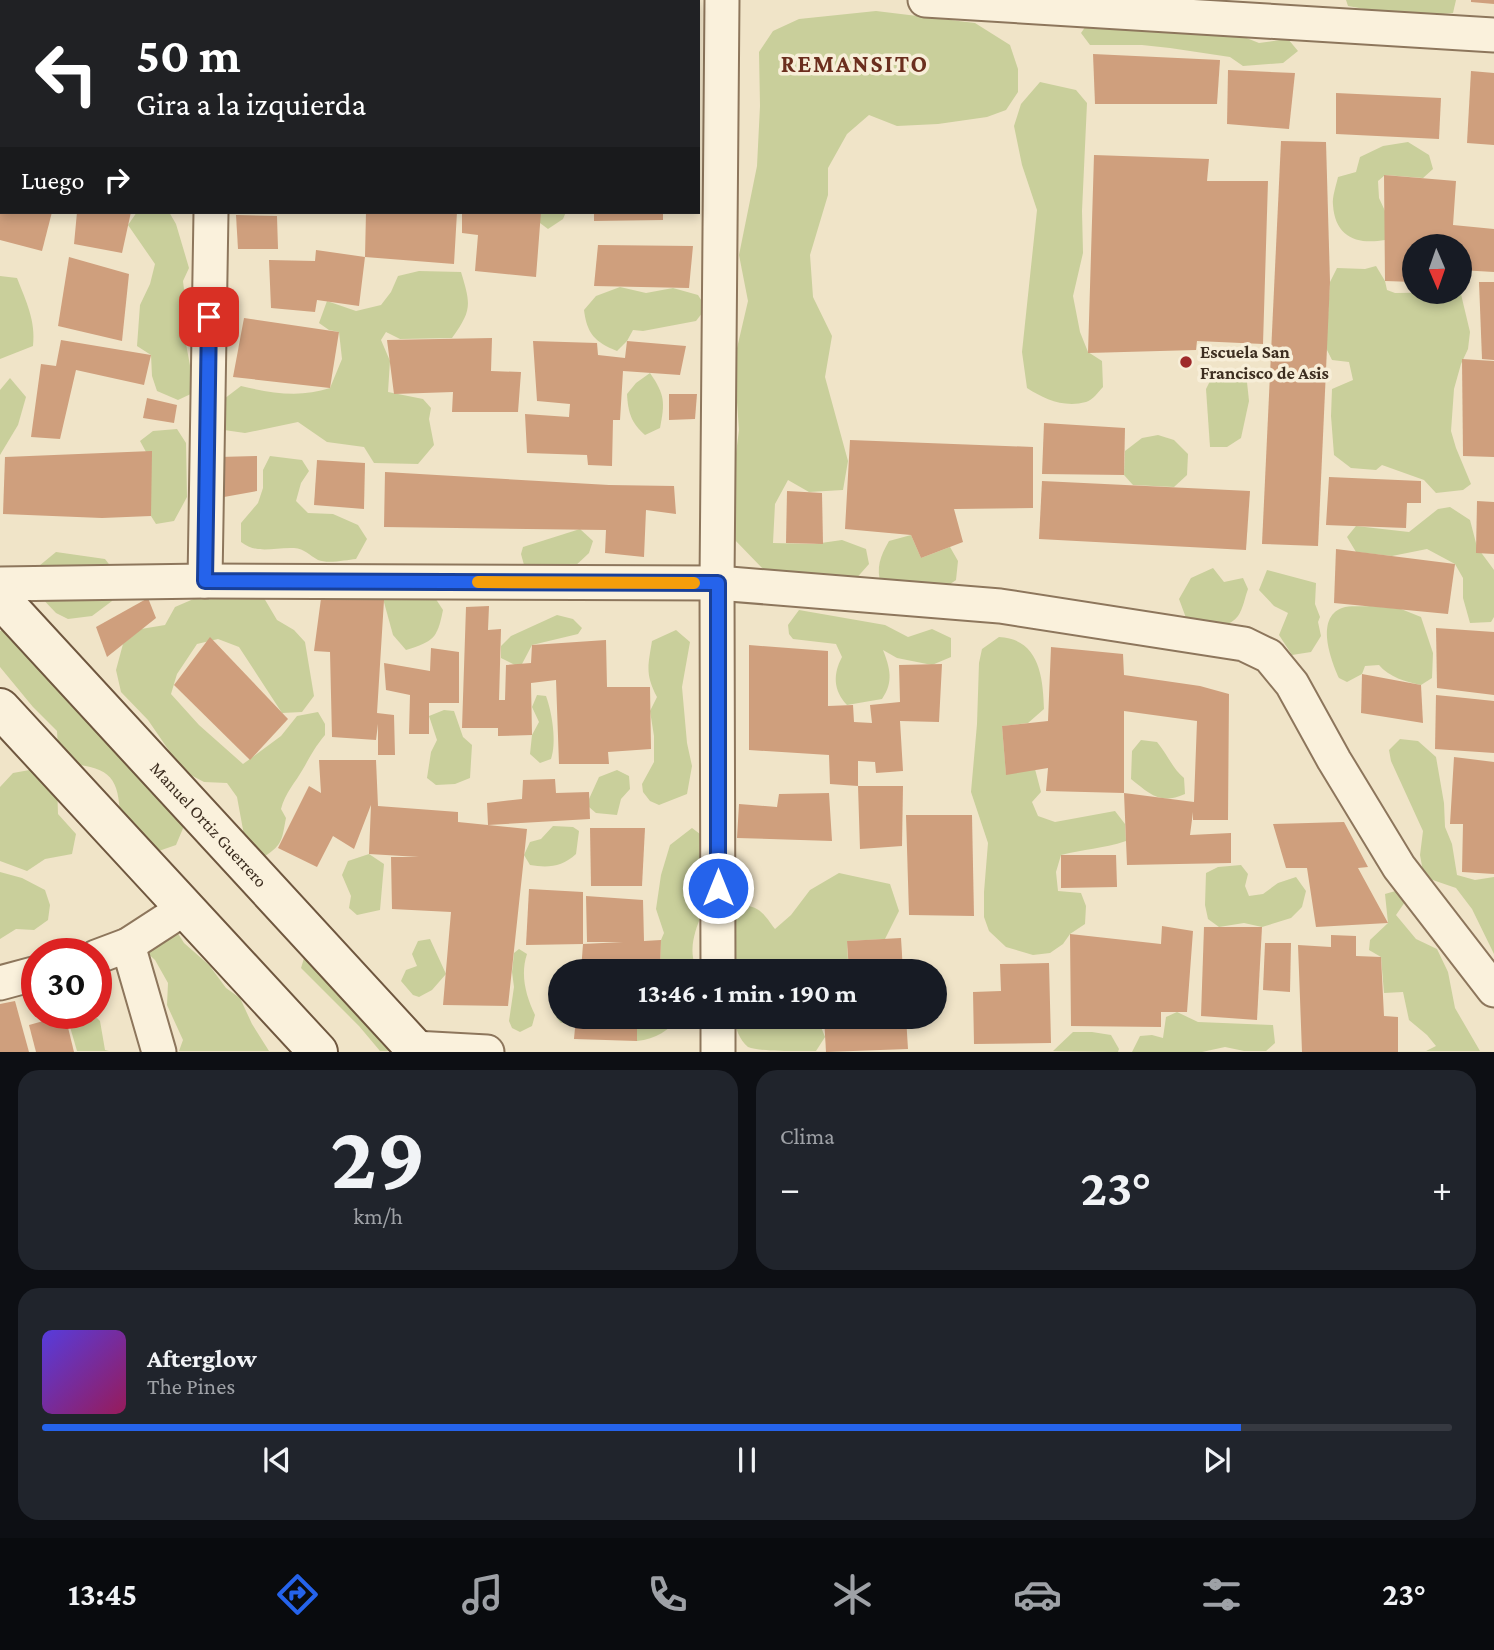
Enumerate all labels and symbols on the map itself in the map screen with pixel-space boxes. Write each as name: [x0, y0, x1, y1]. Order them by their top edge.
district label: REMANSITO: [781, 50, 929, 77]
north arrow: [1402, 234, 1472, 304]
pin: [179, 287, 239, 347]
place label: Escuela San Francisco de Asis: [1200, 342, 1329, 383]
marker: Escuela San Francisco de Asis: [1178, 354, 1194, 370]
street label: Manuel Ortiz Guerrero: [146, 758, 271, 891]
position arrow: [681, 851, 755, 925]
speed limit sign: 30: [21, 938, 112, 1029]

